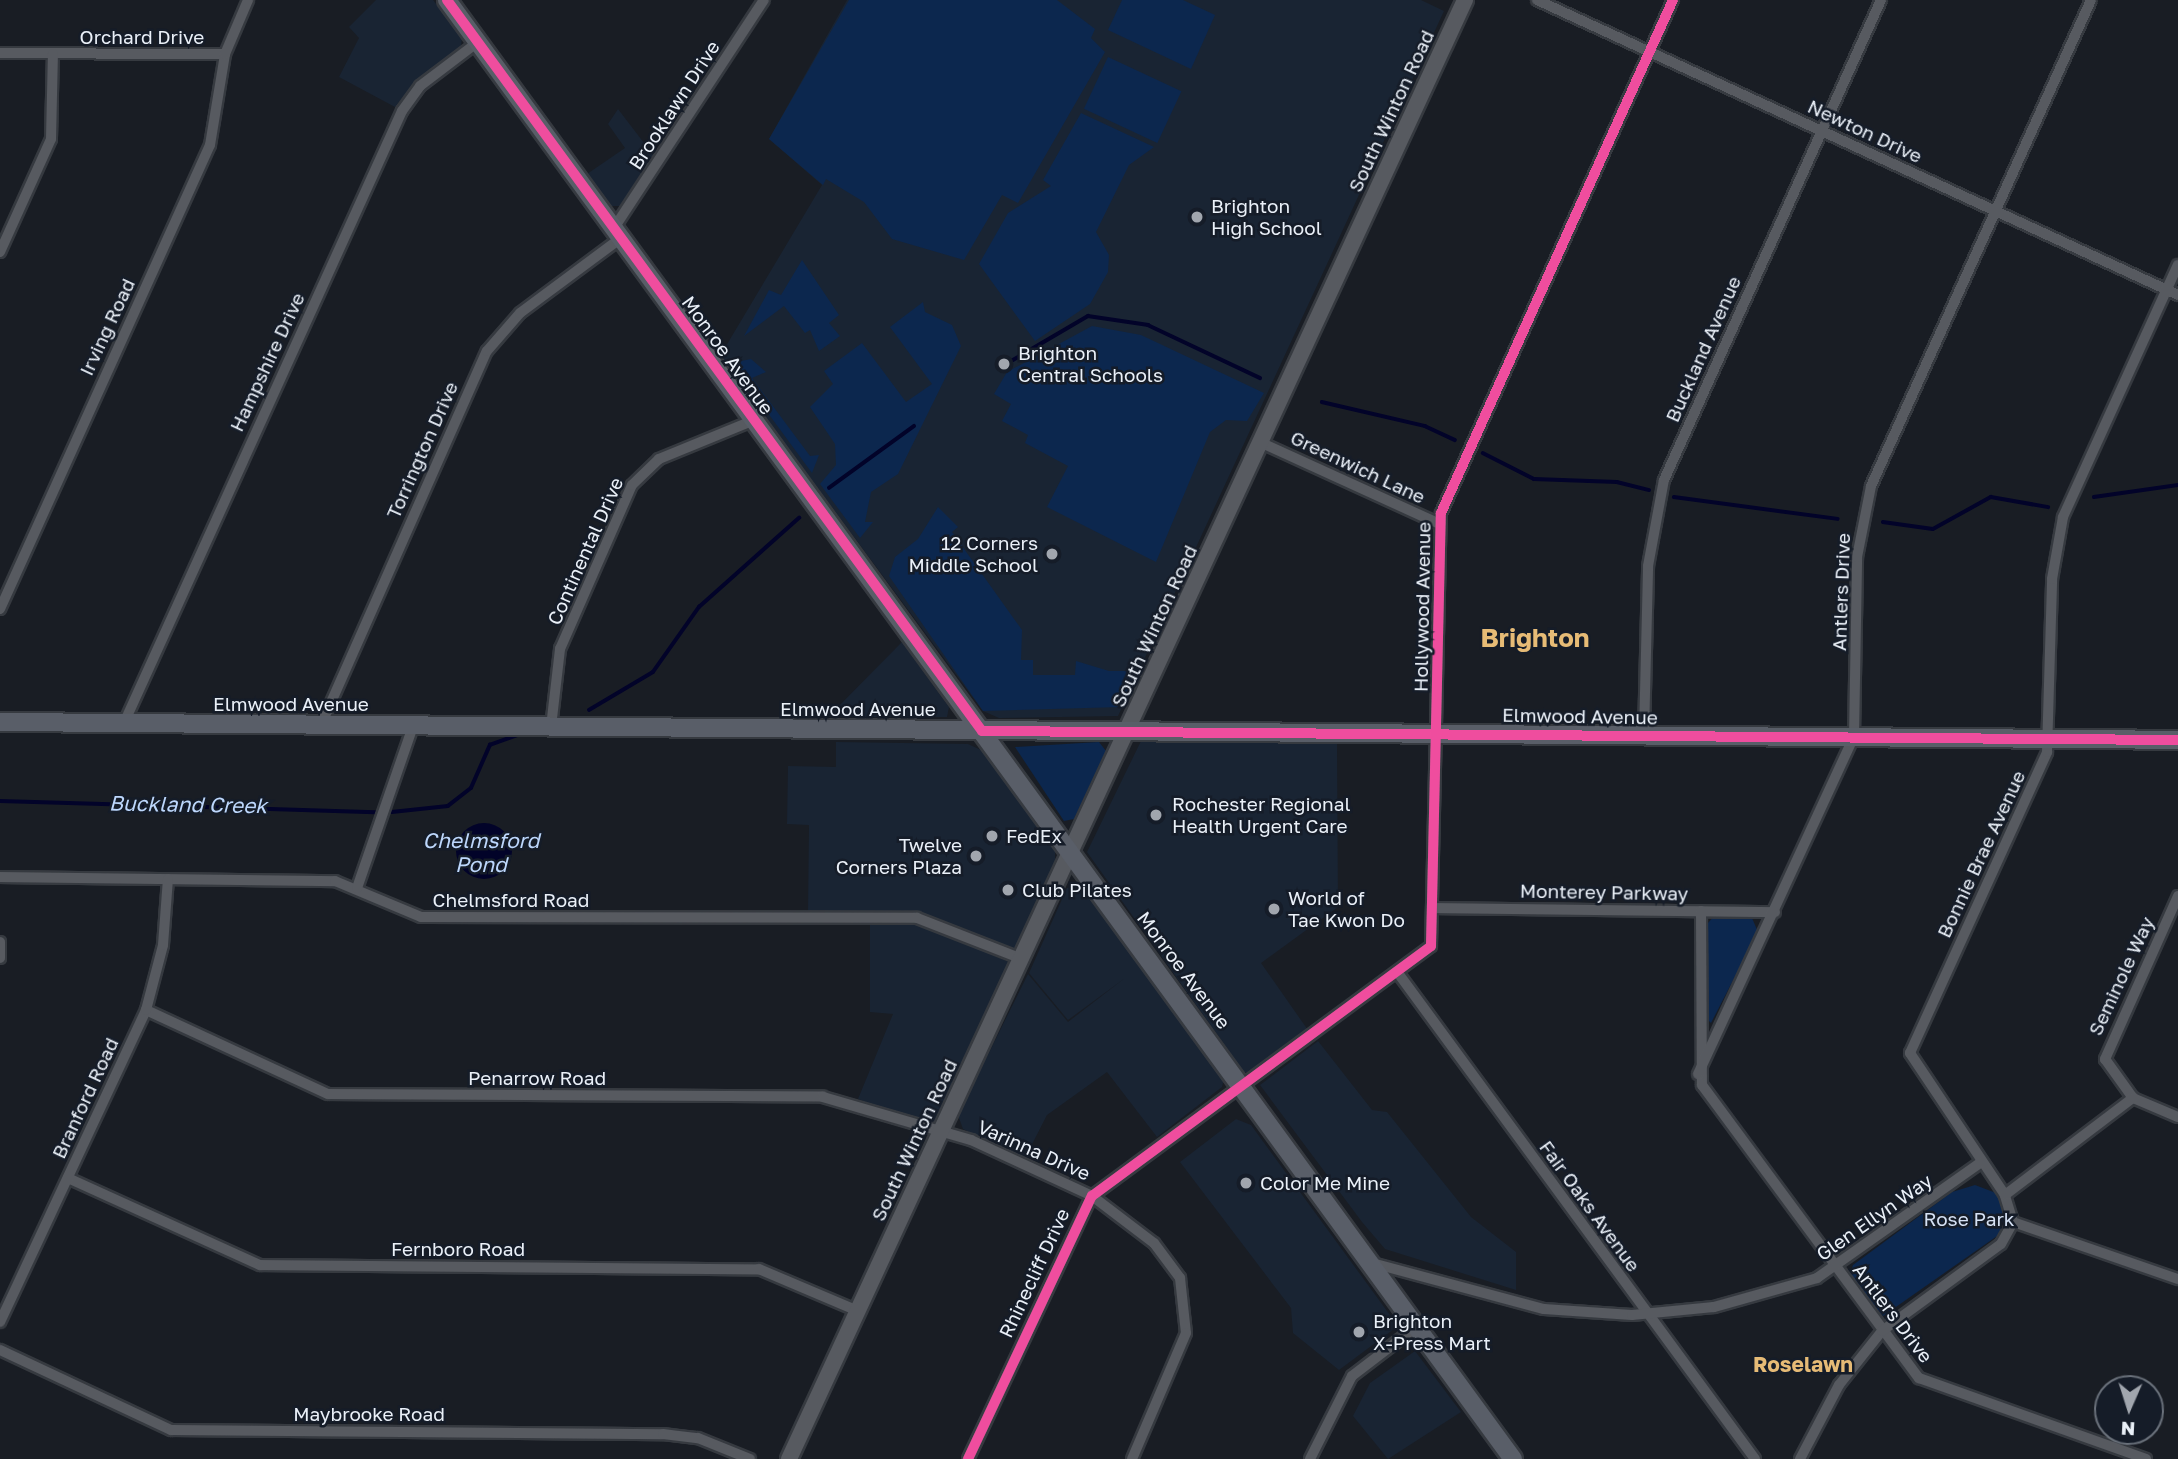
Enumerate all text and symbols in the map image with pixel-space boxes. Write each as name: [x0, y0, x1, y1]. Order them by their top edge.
street label: Orchard Drive: [80, 26, 204, 48]
street label: South Winton Road: [1343, 26, 1439, 196]
street label: Brooklawn Drive: [624, 36, 724, 174]
street label: Newton Drive: [1804, 95, 1926, 167]
place label: Brighton High School: [1211, 195, 1322, 239]
marker: Brighton High School: [1189, 209, 1205, 225]
street label: Buckland Avenue: [1661, 273, 1745, 425]
street label: Irving Road: [75, 275, 139, 379]
street label: Hampshire Drive: [225, 289, 309, 435]
street label: Monroe Avenue: [677, 291, 779, 419]
place label: Brighton Central Schools: [1018, 342, 1163, 386]
marker: Brighton Central Schools: [996, 356, 1012, 372]
street label: Torrington Drive: [382, 378, 462, 522]
street label: Greenwich Lane: [1287, 426, 1429, 508]
street label: Continental Drive: [542, 474, 628, 628]
street label: Hollywood Avenue: [1409, 522, 1435, 692]
place label: 12 Corners Middle School: [908, 532, 1038, 576]
street label: Antlers Drive: [1828, 533, 1854, 651]
street label: South Winton Road: [1106, 541, 1202, 711]
marker: 12 Corners Middle School: [1044, 546, 1060, 562]
district label: Brighton: [1480, 622, 1590, 654]
street label: Elmwood Avenue: [213, 693, 369, 715]
street label: Elmwood Avenue: [780, 698, 936, 720]
street label: Elmwood Avenue: [1502, 703, 1658, 729]
street label: Bonnie Brae Avenue: [1932, 767, 2030, 941]
water label: Buckland Creek: [109, 790, 267, 818]
place label: Rochester Regional Health Urgent Care: [1172, 793, 1350, 837]
marker: Rochester Regional Health Urgent Care: [1146, 805, 1166, 825]
place label: FedEx: [1006, 825, 1062, 847]
water label: Chelmsford Pond: [423, 827, 539, 877]
marker: FedEx: [984, 828, 1000, 844]
place label: Twelve Corners Plaza: [836, 834, 962, 878]
marker: Twelve Corners Plaza: [968, 848, 984, 864]
place label: Club Pilates: [1022, 879, 1132, 901]
street label: Monterey Parkway: [1520, 879, 1688, 905]
marker: Club Pilates: [1000, 882, 1016, 898]
place label: World of Tae Kwon Do: [1288, 887, 1405, 931]
street label: Chelmsford Road: [433, 889, 589, 911]
marker: World of Tae Kwon Do: [1266, 901, 1282, 917]
street label: Monroe Avenue: [1133, 907, 1235, 1033]
street label: Seminole Way: [2084, 913, 2158, 1039]
street label: Branford Road: [47, 1034, 123, 1162]
street label: South Winton Road: [866, 1055, 962, 1225]
street label: Penarrow Road: [468, 1067, 606, 1089]
street label: Varinna Drive: [974, 1115, 1094, 1185]
street label: Fair Oaks Avenue: [1535, 1136, 1645, 1276]
street label: Glen Ellyn Way: [1812, 1169, 1936, 1265]
place label: Color Me Mine: [1260, 1172, 1390, 1194]
marker: Color Me Mine: [1238, 1175, 1254, 1191]
street label: Rhinecliff Drive: [994, 1205, 1074, 1341]
park label: Rose Park: [1923, 1208, 2015, 1230]
street label: Fernboro Road: [391, 1238, 525, 1260]
street label: Antlers Drive: [1848, 1259, 1938, 1367]
place label: Brighton X-Press Mart: [1373, 1310, 1491, 1354]
marker: Brighton X-Press Mart: [1351, 1324, 1367, 1340]
district label: Roselawn: [1753, 1351, 1853, 1377]
north arrow: [2094, 1375, 2164, 1445]
street label: Maybrooke Road: [293, 1403, 445, 1425]
text: N: [2120, 1418, 2136, 1441]

